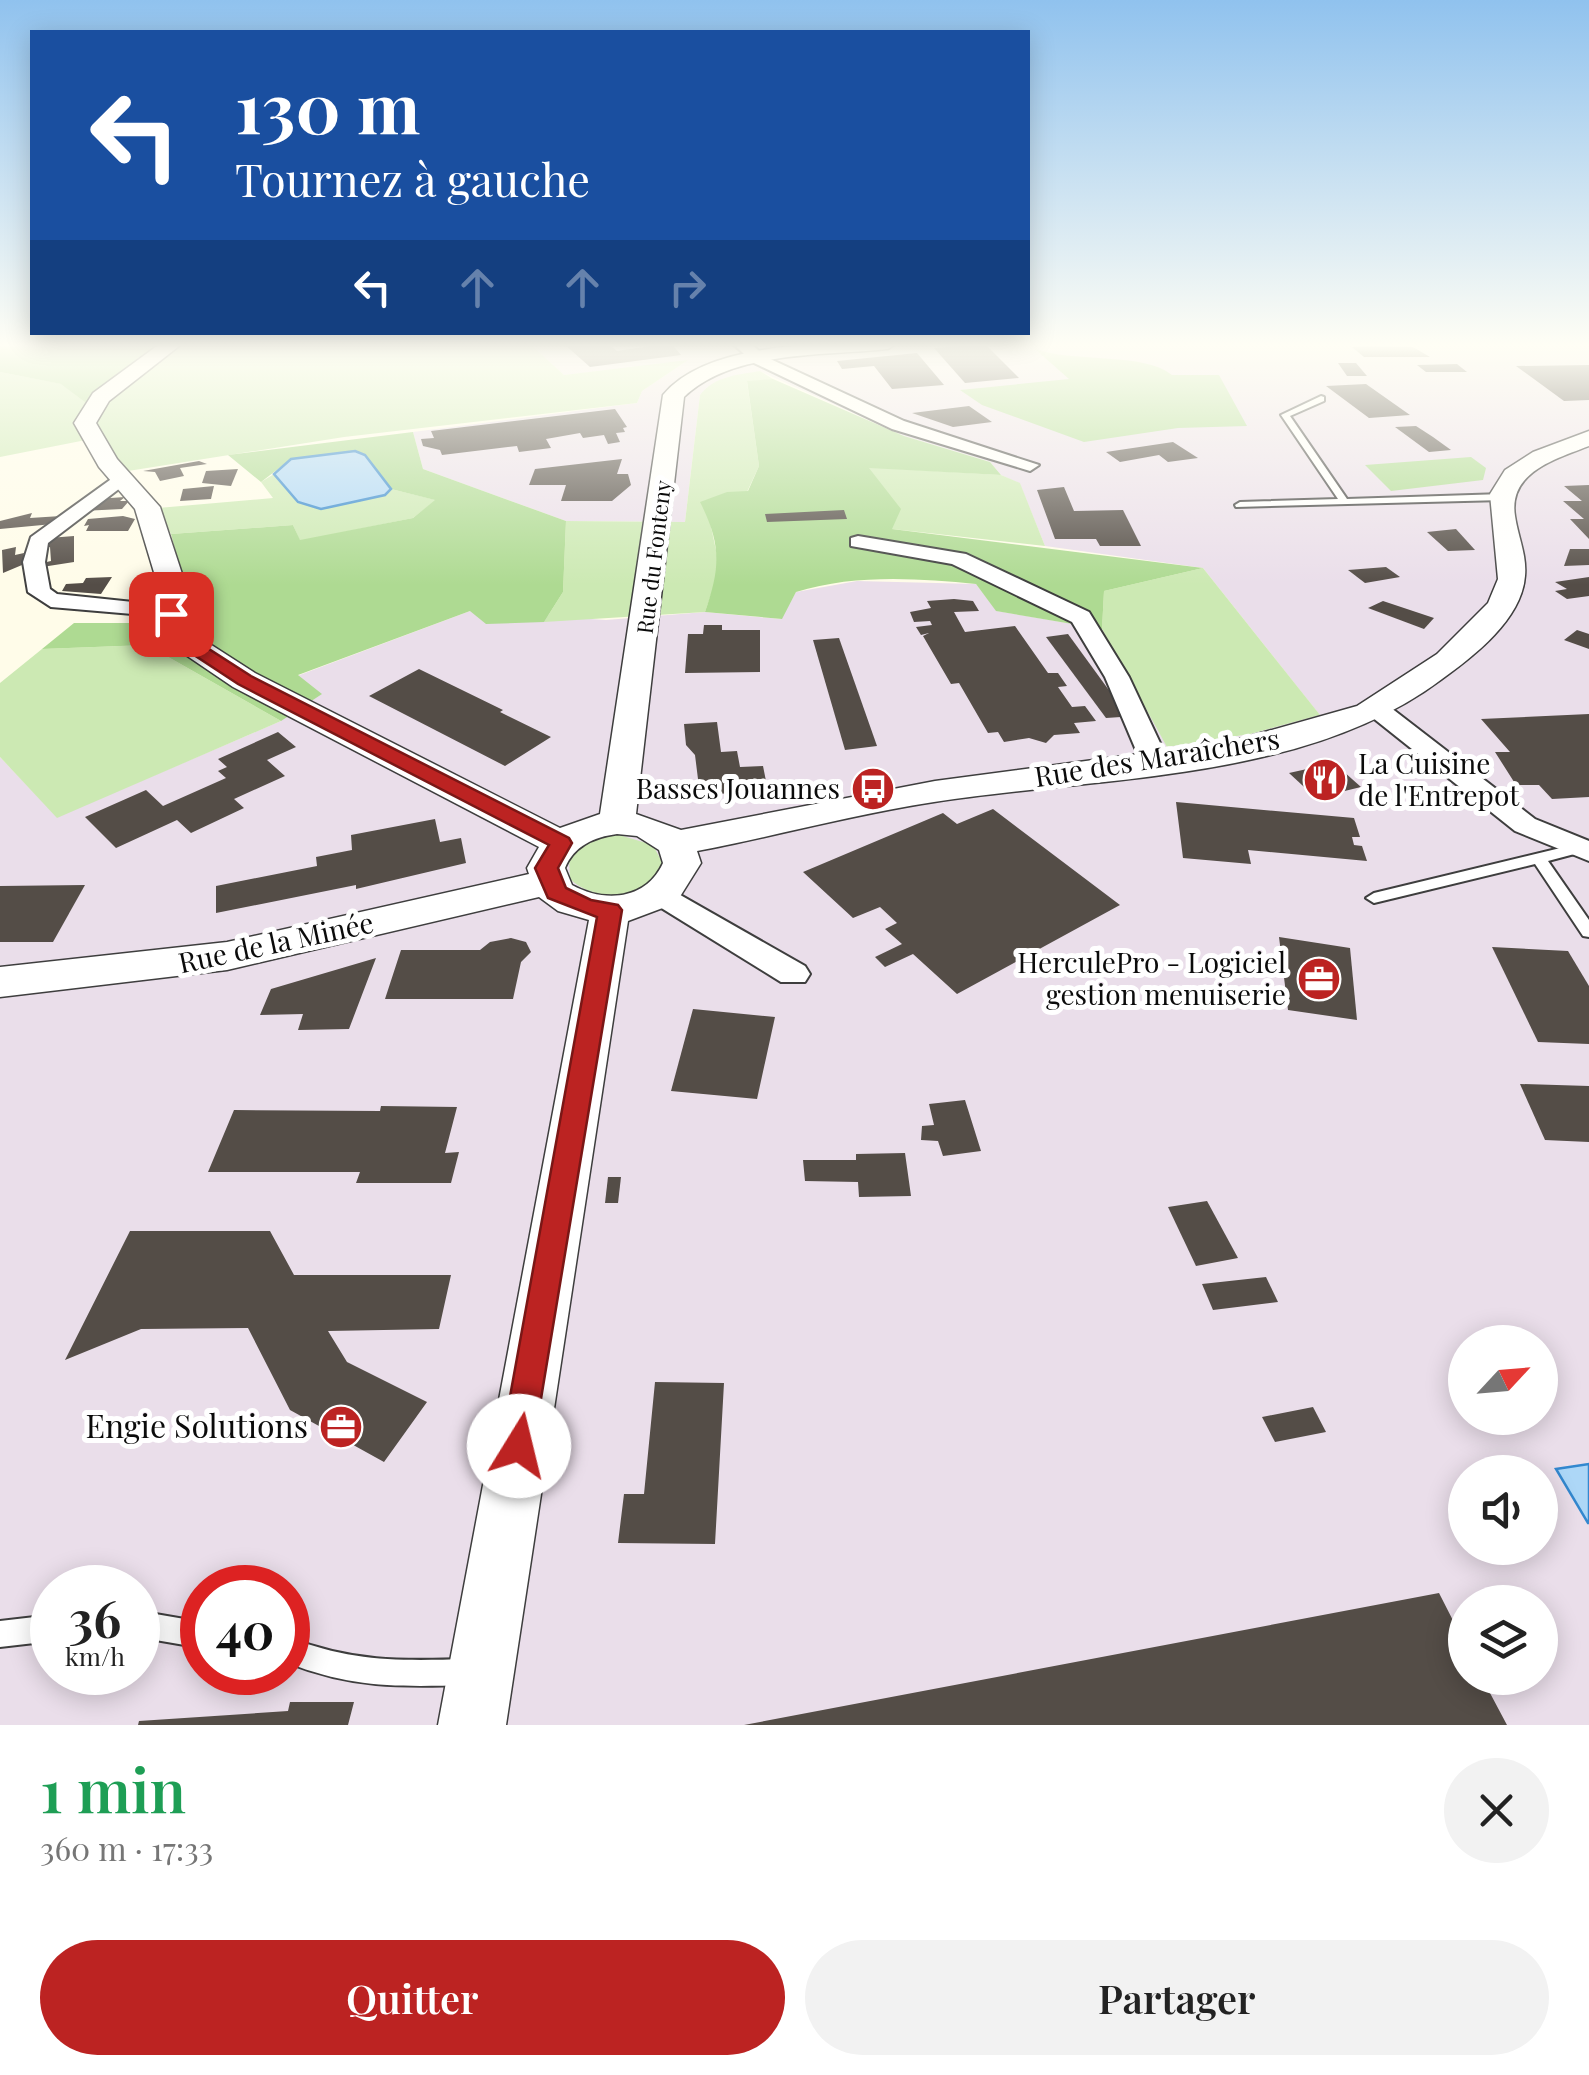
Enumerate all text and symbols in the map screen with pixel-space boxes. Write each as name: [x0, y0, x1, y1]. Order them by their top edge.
text: 130 m: [235, 58, 420, 152]
icon: left: [70, 70, 200, 200]
text: Tournez à gauche: [235, 148, 590, 208]
icon: left: [345, 260, 400, 315]
icon: ahead: [450, 260, 505, 315]
icon: ahead: [555, 260, 610, 315]
icon: right: [660, 260, 715, 315]
street label: Rue du Fonteny: [629, 478, 677, 636]
pin: [129, 572, 214, 657]
icon: arrive: [144, 587, 199, 642]
street label: Rue des Maraîchers: [1032, 719, 1282, 794]
place label: La Cuisine de l'Entrepot: [1358, 744, 1520, 813]
restaurant icon: La Cuisine de l'Entrepot: [1302, 757, 1348, 803]
bus stop icon: Basses Jouannes: [850, 766, 896, 812]
place label: Basses Jouannes: [636, 769, 840, 806]
street label: Rue de la Minée: [175, 903, 377, 980]
place label: HerculePro - Logiciel gestion menuiserie: [1017, 943, 1286, 1012]
office icon: HerculePro - Logiciel gestion menuiserie: [1296, 956, 1342, 1002]
north arrow: [1448, 1325, 1558, 1435]
map controls: [1448, 1325, 1558, 1695]
position arrow: [467, 1394, 571, 1498]
place label: Engie Solutions: [85, 1403, 308, 1446]
office icon: Engie Solutions: [318, 1404, 364, 1450]
button: sound: [1448, 1455, 1558, 1565]
speed limit sign: 40: [180, 1565, 310, 1695]
text: 36: [69, 1584, 121, 1651]
button: layers: [1448, 1585, 1558, 1695]
text: km/h: [65, 1639, 125, 1672]
text: 1 min: [40, 1748, 186, 1828]
button: close: [1444, 1758, 1549, 1863]
text: 360 m · 17:33: [40, 1826, 213, 1869]
button: Quitter: [40, 1940, 785, 2055]
button: Partager: [805, 1940, 1549, 2055]

